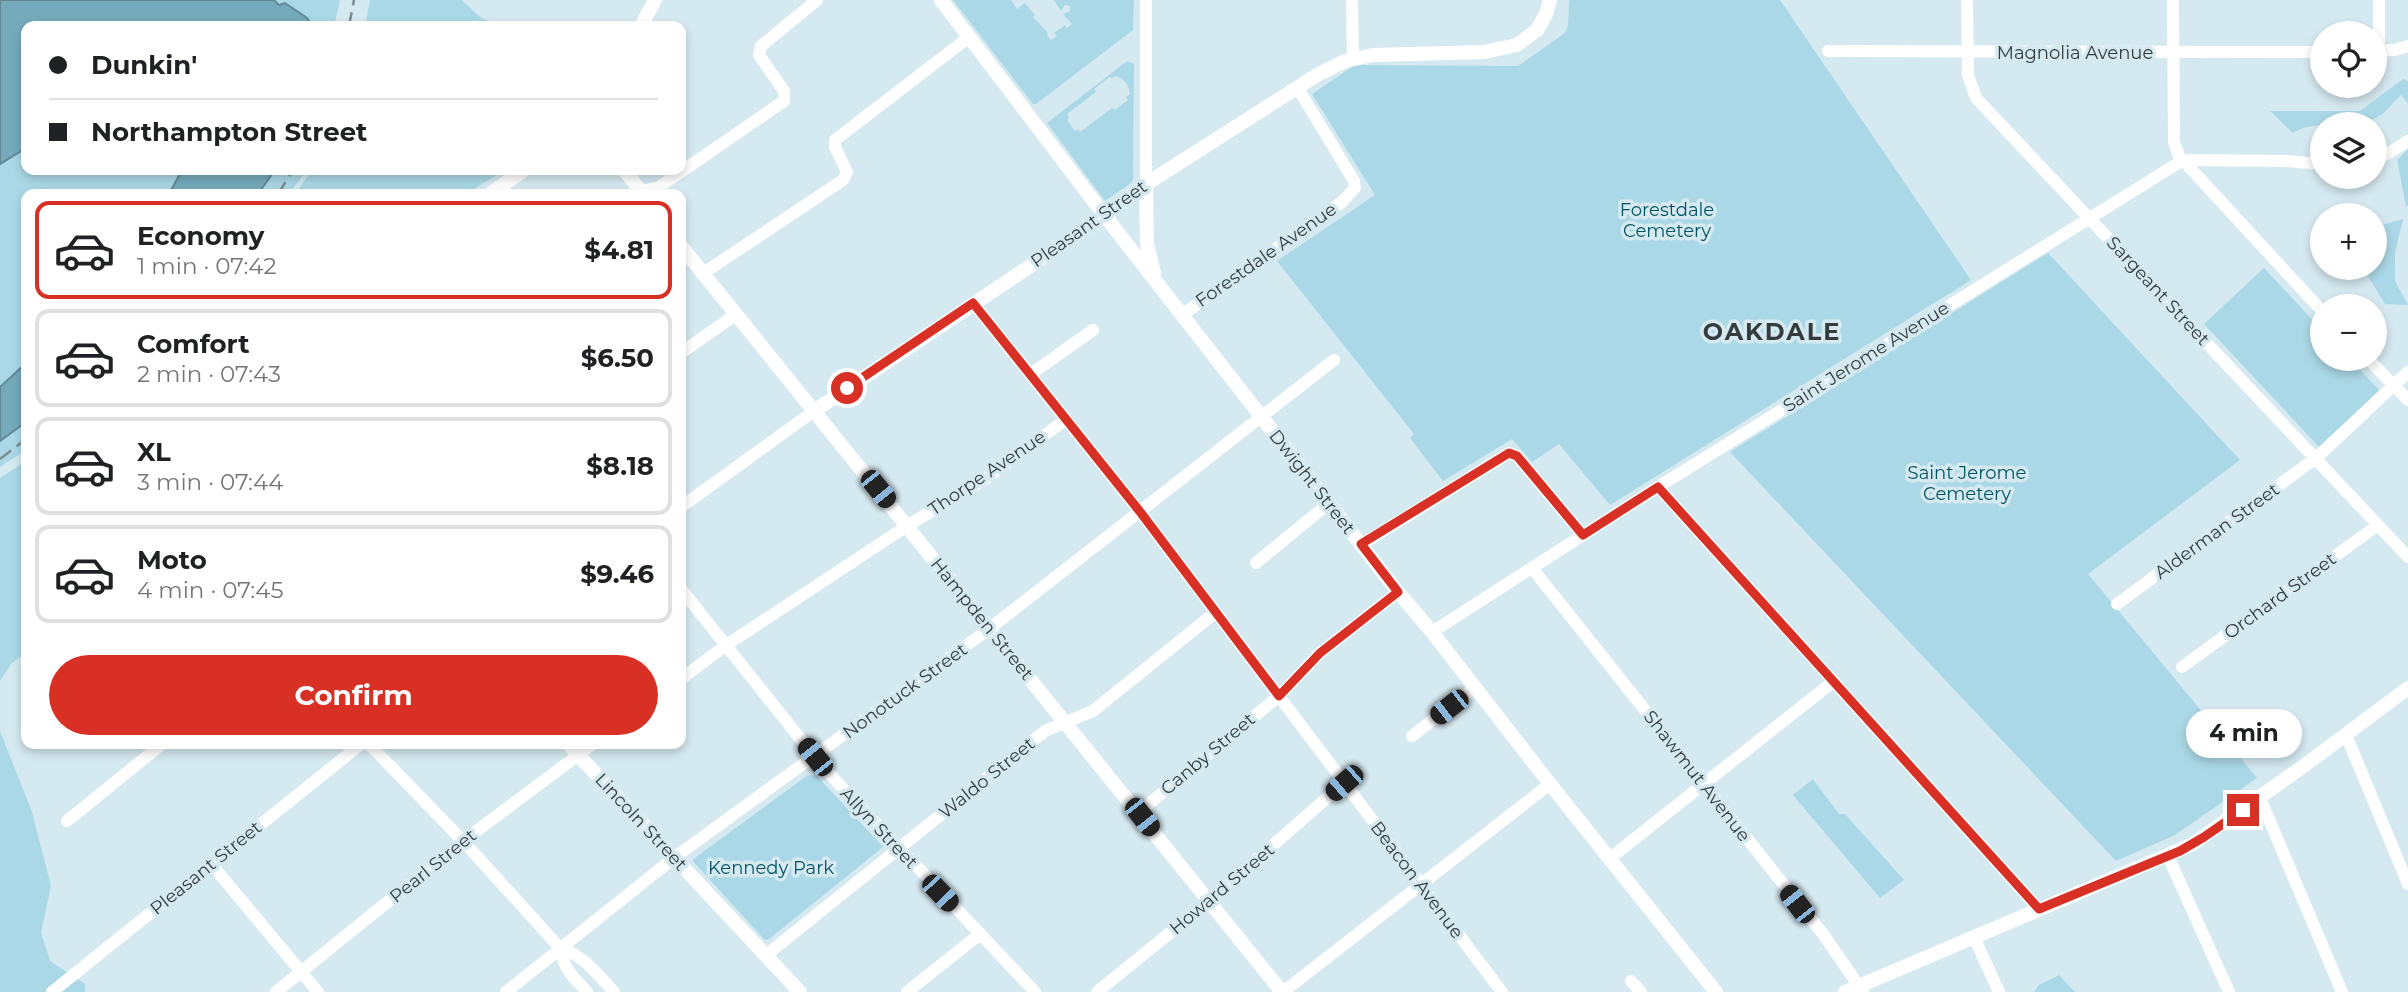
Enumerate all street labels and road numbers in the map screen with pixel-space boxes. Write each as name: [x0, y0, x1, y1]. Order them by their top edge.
street label: Magnolia Avenue: [1997, 42, 2153, 64]
street label: Pleasant Street: [1027, 176, 1151, 272]
street label: Forestdale Avenue: [1191, 198, 1341, 312]
street label: Sargeant Street: [2102, 232, 2214, 350]
street label: Saint Jerome Avenue: [1779, 297, 1953, 417]
street label: Dwight Street: [1264, 425, 1360, 539]
street label: Thorpe Avenue: [924, 426, 1050, 520]
street label: Alderman Street: [2150, 478, 2284, 584]
street label: Orchard Street: [2220, 548, 2340, 644]
street label: Hampden Street: [926, 553, 1038, 685]
street label: Nonotuck Street: [838, 638, 972, 744]
street label: Shawmut Avenue: [1639, 706, 1755, 846]
street label: Canby Street: [1156, 708, 1260, 800]
street label: Waldo Street: [935, 733, 1039, 823]
street label: Lincoln Street: [590, 769, 692, 875]
street label: Allyn Street: [836, 783, 922, 873]
street label: Pleasant Street: [146, 816, 266, 920]
street label: Beacon Avenue: [1366, 817, 1468, 943]
street label: Pearl Street: [385, 824, 481, 908]
street label: Howard Street: [1165, 839, 1279, 939]

